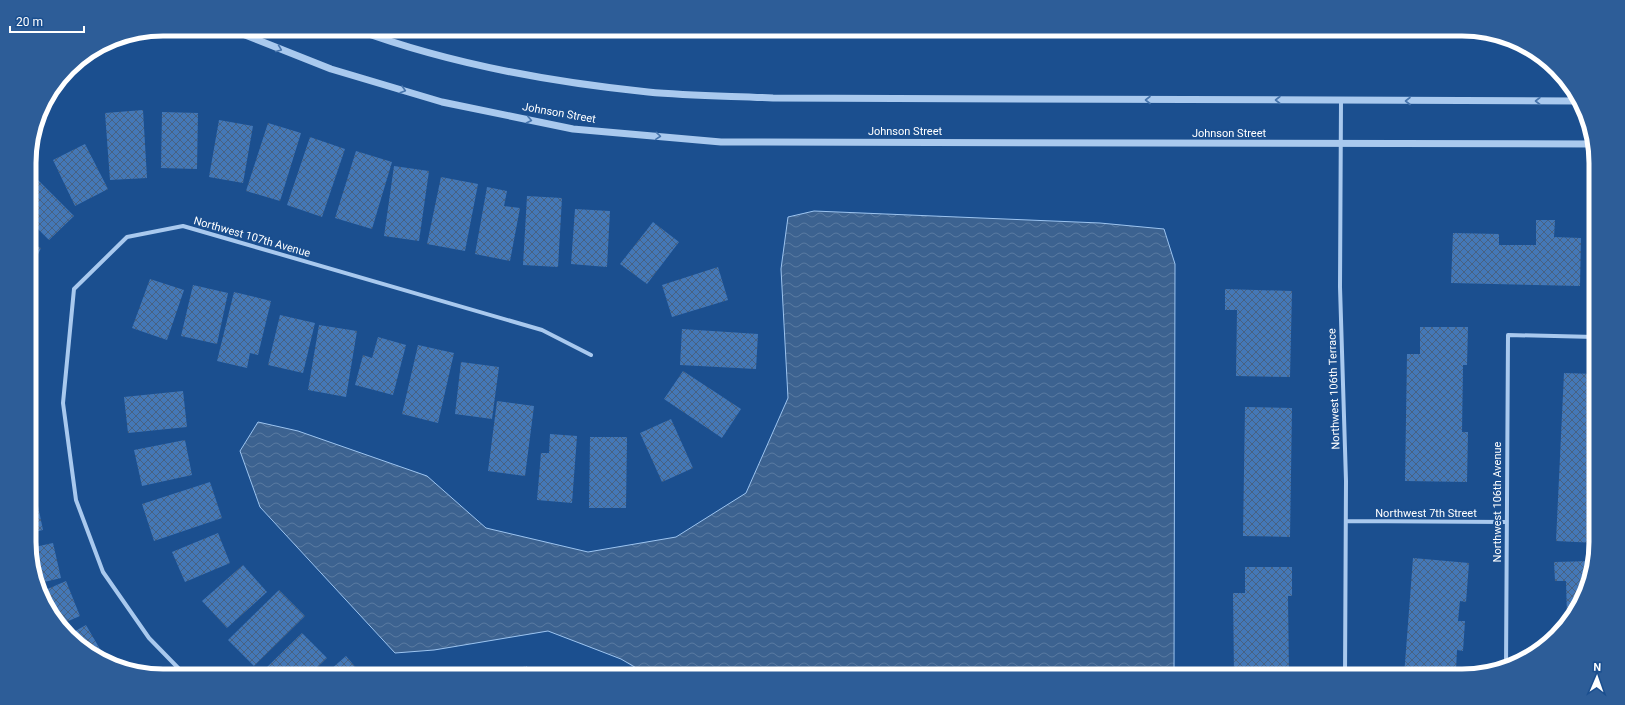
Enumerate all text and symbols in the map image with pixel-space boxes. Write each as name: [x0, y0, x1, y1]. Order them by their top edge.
scale bar: [10, 8, 84, 34]
text: 20 m: [16, 15, 43, 29]
one-way arrow: [276, 44, 283, 52]
one-way arrow: [399, 85, 406, 94]
one-way arrow: [1145, 96, 1151, 104]
one-way arrow: [1275, 96, 1281, 104]
one-way arrow: [1405, 97, 1411, 105]
one-way arrow: [1535, 97, 1541, 105]
street label: Johnson Street: [521, 100, 597, 126]
one-way arrow: [526, 115, 532, 123]
street label: Johnson Street: [868, 125, 943, 138]
street label: Johnson Street: [1192, 127, 1267, 140]
one-way arrow: [655, 132, 661, 141]
street label: Northwest 107th Avenue: [192, 214, 312, 260]
street label: Northwest 106th Terrace: [1325, 328, 1343, 450]
street label: Northwest 106th Avenue: [1491, 441, 1504, 562]
street label: Northwest 7th Street: [1375, 507, 1477, 520]
north arrow: [1577, 657, 1617, 697]
text: N: [1593, 661, 1602, 674]

